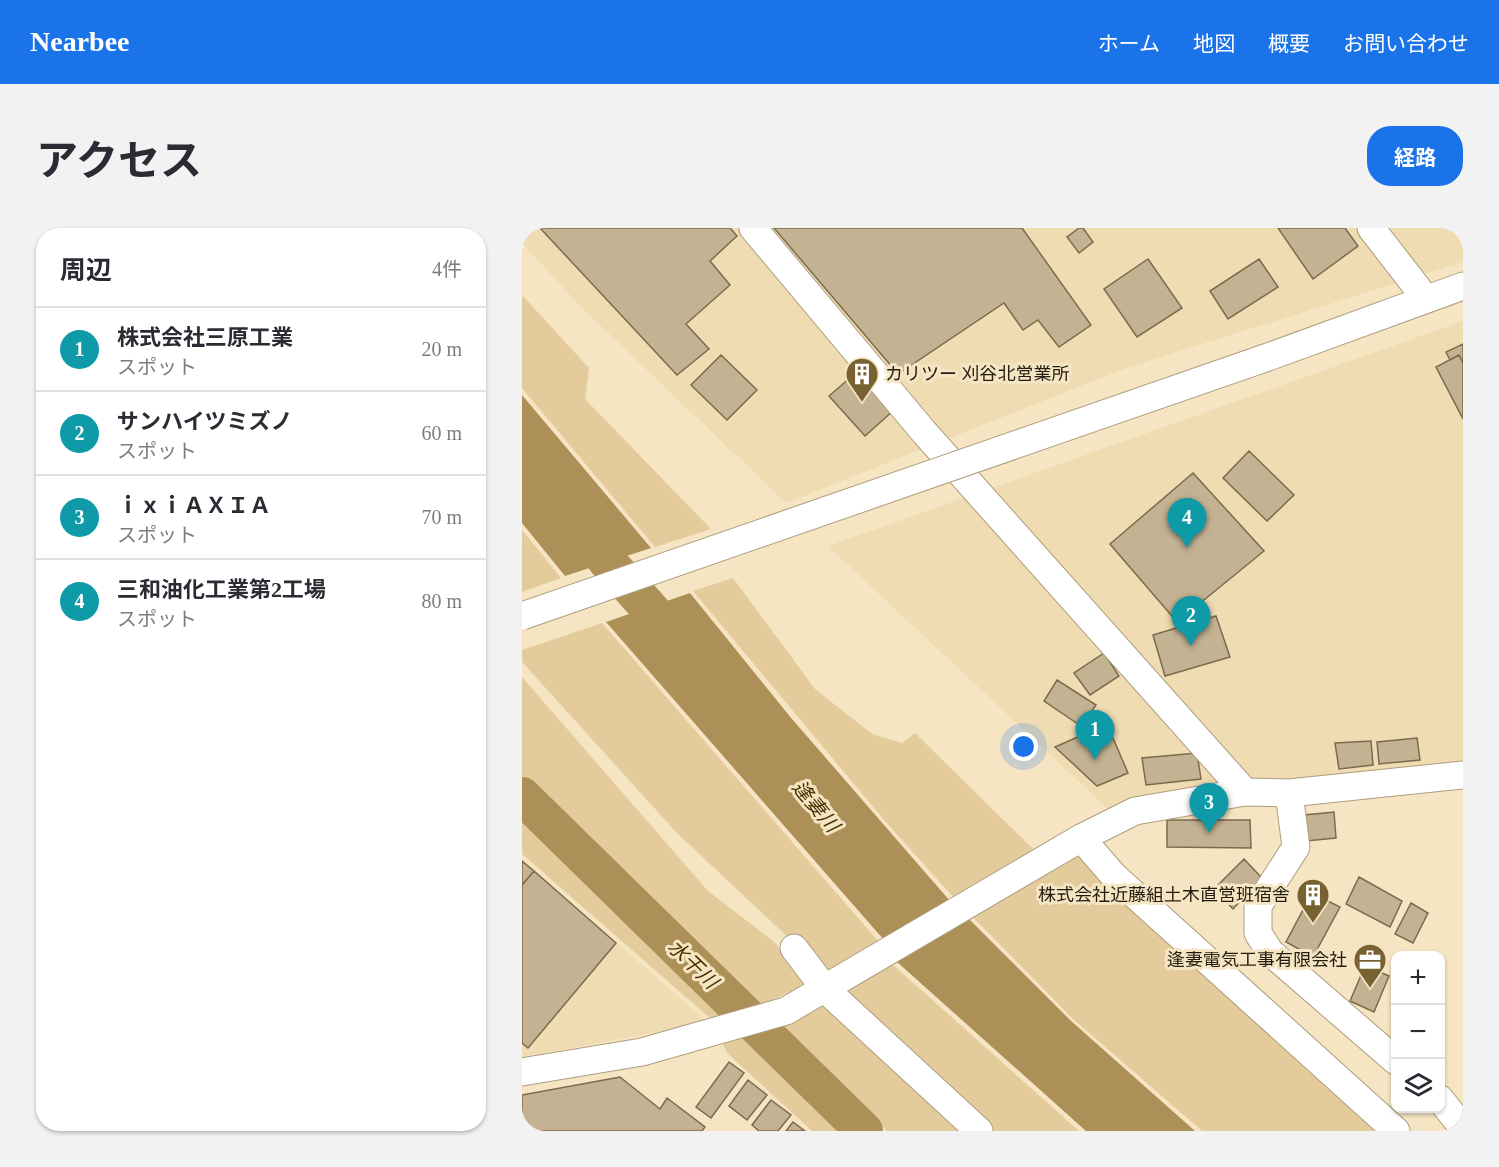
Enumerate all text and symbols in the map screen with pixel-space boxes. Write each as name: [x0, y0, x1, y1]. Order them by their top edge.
text: Nearbee: [30, 26, 130, 57]
text: ホーム: [1098, 32, 1160, 56]
text: 地図: [1193, 32, 1235, 56]
text: 概要: [1268, 32, 1310, 56]
text: お問い合わせ: [1343, 32, 1469, 56]
button: 経路: [1367, 126, 1463, 186]
text: アクセス: [36, 138, 202, 184]
text: 周辺: [60, 256, 112, 285]
text: 4件: [432, 258, 462, 280]
text: 株式会社三原工業: [117, 325, 293, 350]
text: 1: [75, 338, 85, 360]
text: 20 m: [421, 338, 462, 360]
text: スポット: [117, 356, 197, 378]
building icon: カリツー 刈谷北営業所: [844, 356, 880, 403]
place label: カリツー 刈谷北営業所: [885, 364, 1070, 384]
text: サンハイツミズノ: [117, 409, 293, 434]
text: 2: [75, 422, 85, 444]
text: 60 m: [421, 422, 462, 444]
text: スポット: [117, 440, 197, 462]
text: ｉｘｉＡＸＩＡ: [117, 493, 271, 518]
pin: 4: [1168, 498, 1206, 548]
text: 3: [75, 506, 85, 528]
text: 70 m: [421, 506, 462, 528]
text: スポット: [117, 524, 197, 546]
text: 三和油化工業第2工場: [117, 577, 326, 602]
text: 4: [75, 590, 85, 612]
text: 80 m: [421, 590, 462, 612]
pin: 2: [1172, 596, 1210, 646]
text: スポット: [117, 608, 197, 630]
pin: 1: [1076, 710, 1114, 760]
your location: [1009, 732, 1038, 761]
water label: 逢妻川: [788, 776, 845, 838]
pin: 3: [1190, 784, 1228, 833]
building icon: 株式会社近藤組土木直営班宿舎: [1295, 877, 1331, 924]
place label: 株式会社近藤組土木直営班宿舎: [1038, 885, 1290, 905]
water label: 水干川: [664, 935, 724, 994]
office icon: 逢妻電気工事有限会社: [1352, 942, 1388, 989]
place label: 逢妻電気工事有限会社: [1167, 950, 1347, 970]
map controls: [1391, 951, 1445, 1113]
button: +: [1391, 951, 1445, 1005]
button: −: [1391, 1005, 1445, 1059]
button: layers: [1391, 1059, 1445, 1113]

